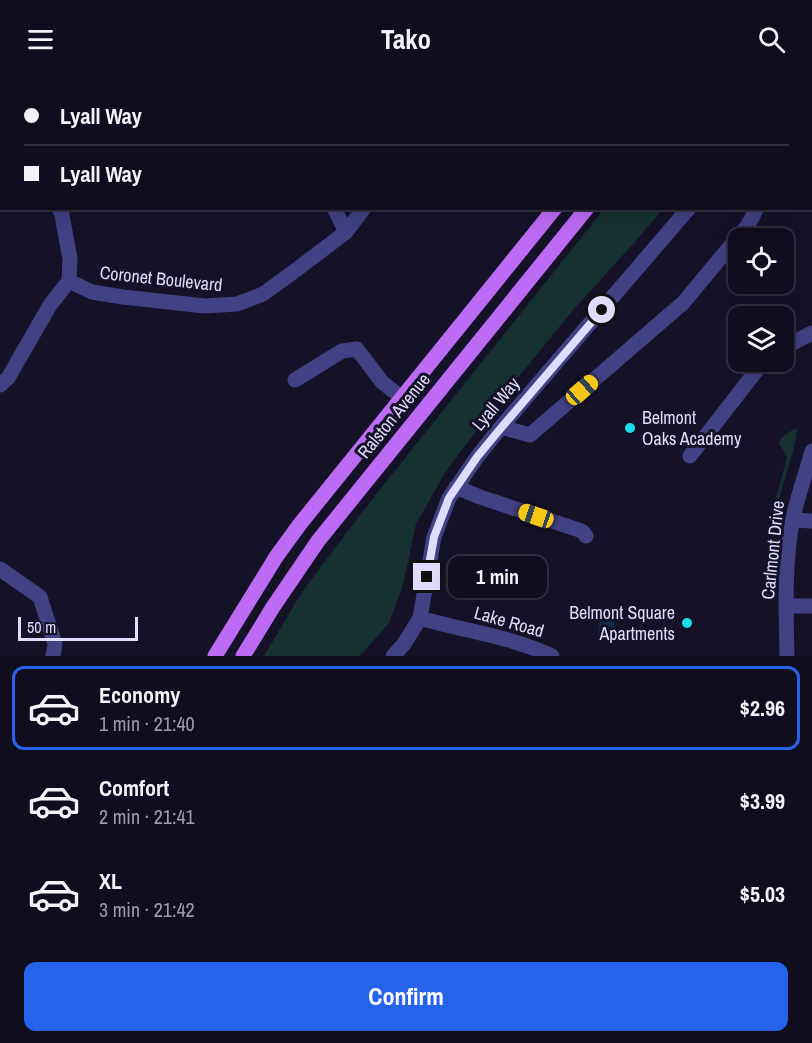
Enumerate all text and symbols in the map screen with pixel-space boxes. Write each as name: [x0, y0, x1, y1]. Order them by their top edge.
text: Tako: [381, 21, 431, 57]
icon: menu: [24, 23, 57, 56]
icon: search: [755, 23, 788, 56]
text: Lyall Way: [60, 101, 142, 131]
text: Lyall Way: [60, 159, 142, 189]
map controls: [728, 228, 794, 372]
button: locate: [728, 228, 794, 294]
street label: Coronet Boulevard: [99, 260, 224, 297]
route start: [588, 296, 615, 323]
button: layers: [728, 306, 794, 372]
street label: Ralston Avenue: [351, 368, 436, 464]
street label: Lyall Way: [466, 371, 526, 436]
car: [563, 371, 601, 409]
place label: Belmont Oaks Academy: [642, 405, 742, 451]
marker: Belmont Oaks Academy: [623, 421, 637, 435]
street label: Carlmont Drive: [755, 499, 790, 601]
car: [516, 502, 556, 530]
callout: 1 min: [448, 556, 547, 598]
route end: [413, 563, 440, 590]
text: 1 min: [476, 563, 519, 590]
street label: Lake Road: [471, 600, 547, 643]
place label: Belmont Square Apartments: [569, 600, 675, 646]
scale bar: [18, 614, 138, 642]
text: 50 m: [27, 616, 56, 638]
marker: Belmont Square Apartments: [680, 616, 694, 630]
text: Economy: [99, 680, 180, 710]
icon: car: [27, 681, 81, 735]
text: $2.96: [740, 693, 785, 723]
text: 1 min · 21:40: [99, 710, 195, 737]
text: Comfort: [99, 773, 169, 803]
icon: car: [27, 774, 81, 828]
text: $3.99: [740, 786, 785, 816]
text: 2 min · 21:41: [99, 803, 195, 830]
text: XL: [99, 866, 122, 896]
icon: car: [27, 867, 81, 921]
text: $5.03: [740, 879, 785, 909]
text: 3 min · 21:42: [99, 896, 195, 923]
button: Confirm: [24, 962, 788, 1031]

